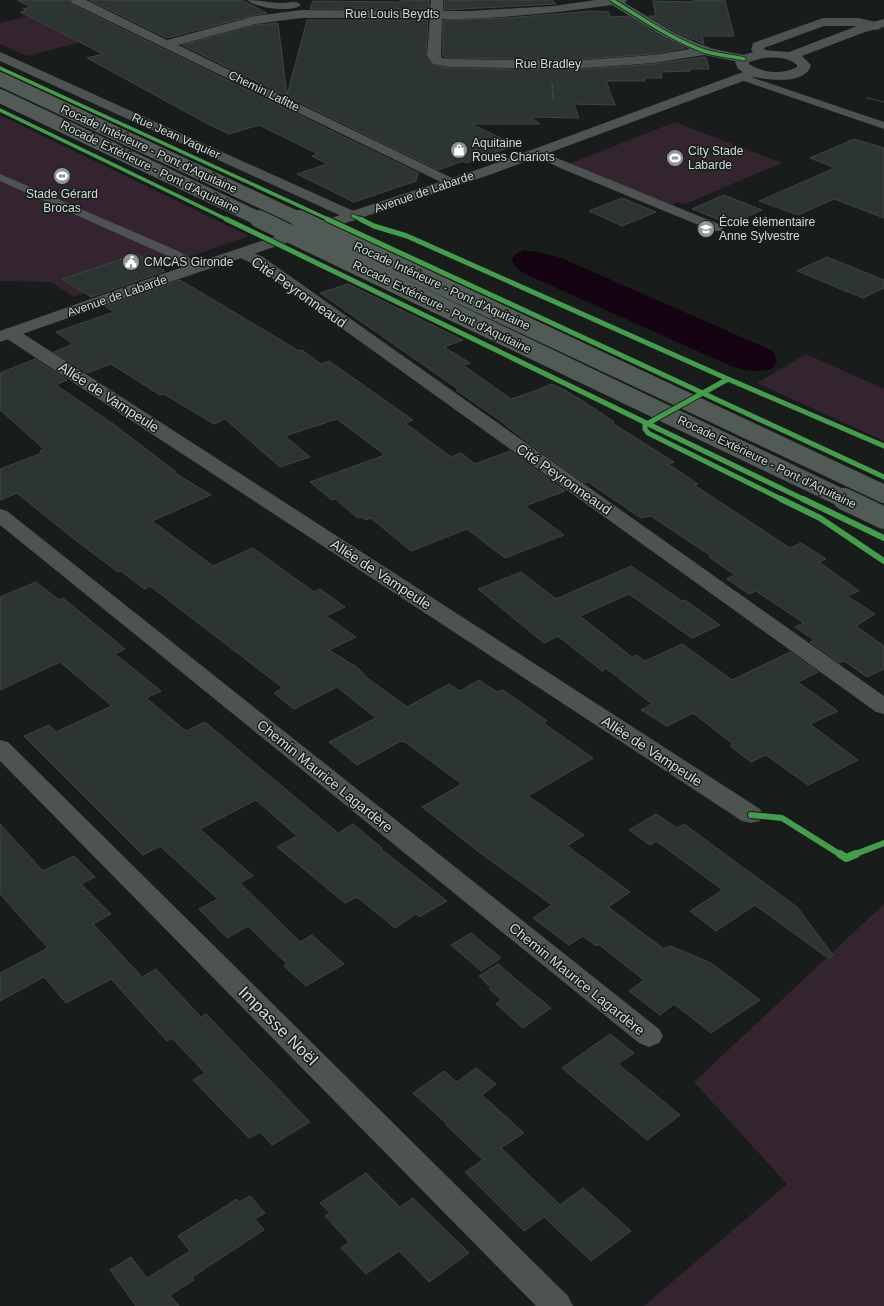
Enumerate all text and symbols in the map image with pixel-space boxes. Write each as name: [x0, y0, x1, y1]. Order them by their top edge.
street label: Rue Louis Beydts: [345, 7, 439, 21]
street label: Rue Bradley: [515, 57, 581, 71]
street label: Chemin Lafitte: [226, 68, 302, 114]
street label: Rocade Intérieure - Pont d'Aquitaine: [59, 102, 240, 196]
street label: Rue Jean Vaquier: [130, 110, 222, 162]
street label: Rocade Extérieure - Pont d'Aquitaine: [58, 118, 242, 217]
place label: Aquitaine Roues Chariots: [472, 136, 555, 164]
shop icon: Aquitaine Roues Chariots: [449, 140, 469, 160]
place label: City Stade Labarde: [688, 144, 744, 172]
sports icon: City Stade Labarde: [665, 148, 685, 168]
sports icon: Stade Gérard Brocas: [52, 166, 72, 186]
street label: Avenue de Labarde: [372, 168, 476, 216]
place label: Stade Gérard Brocas: [26, 187, 98, 215]
place label: École élémentaire Anne Sylvestre: [719, 214, 815, 243]
school or university icon: École élémentaire Anne Sylvestre: [696, 219, 716, 239]
street label: Rocade Intérieure - Pont d'Aquitaine: [352, 239, 533, 333]
public building icon: CMCAS Gironde: [121, 252, 141, 272]
street label: Cité Peyronneaud: [249, 253, 349, 331]
place label: CMCAS Gironde: [144, 255, 234, 269]
street label: Rocade Extérieure - Pont d'Aquitaine: [350, 258, 534, 357]
street label: Avenue de Labarde: [65, 272, 169, 320]
street label: Allée de Vampeule: [56, 359, 162, 436]
street label: Rocade Extérieure - Pont d'Aquitaine: [675, 413, 859, 512]
street label: Cité Peyronneaud: [514, 440, 614, 518]
street label: Allée de Vampeule: [328, 536, 434, 613]
street label: Allée de Vampeule: [599, 713, 705, 790]
street label: Chemin Maurice Lagardère: [254, 716, 396, 836]
street label: Chemin Maurice Lagardère: [506, 919, 648, 1039]
street label: Impasse Noël: [235, 983, 321, 1069]

